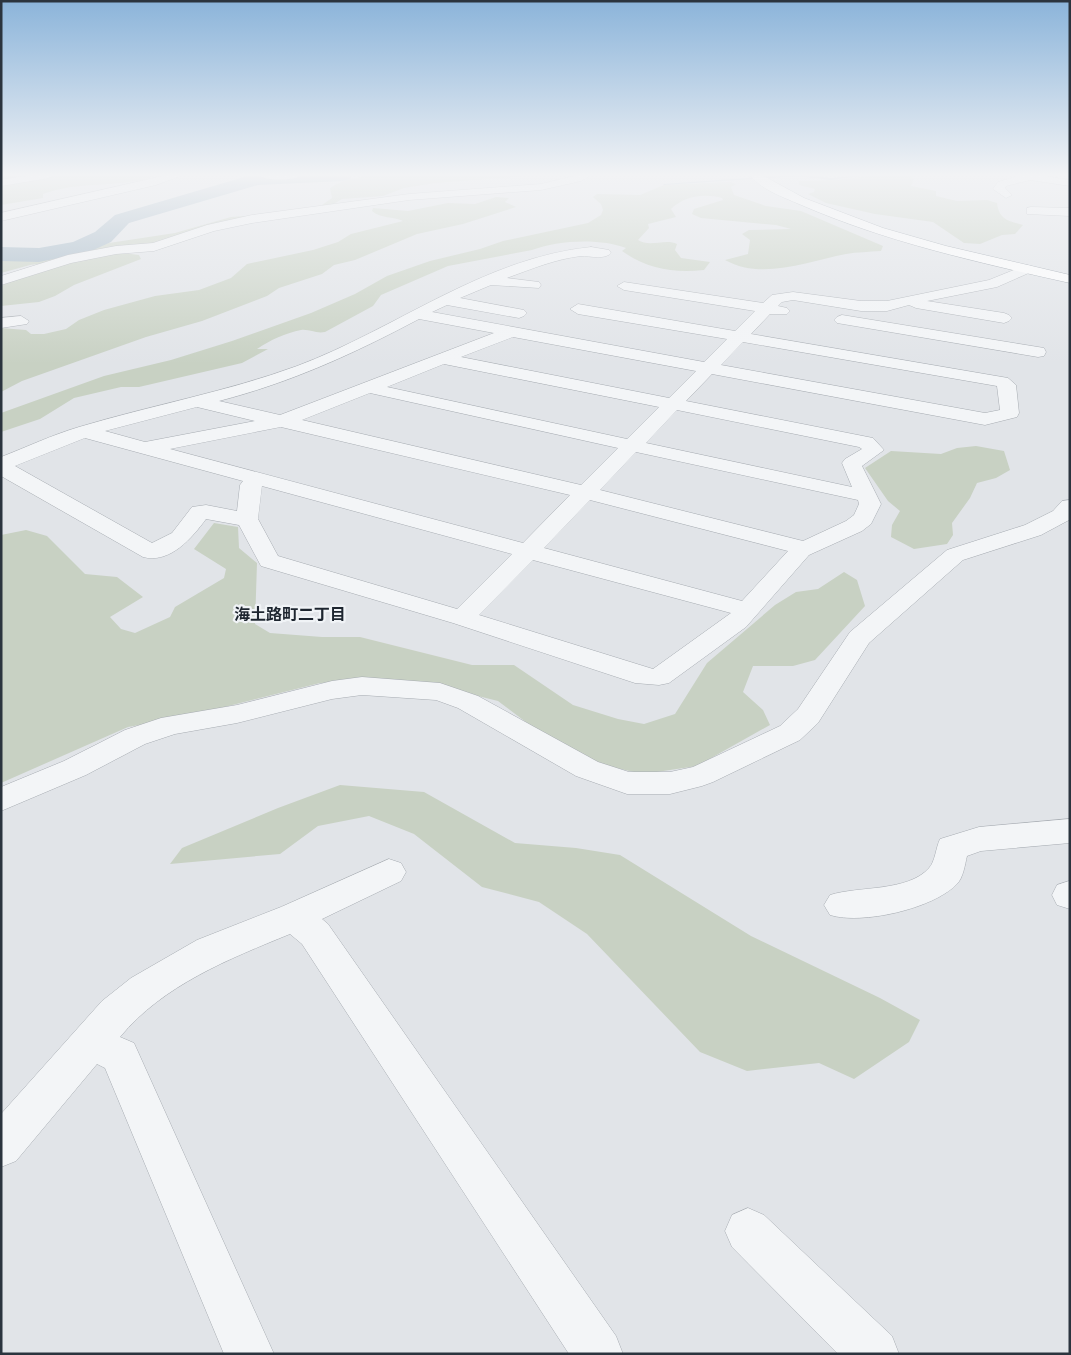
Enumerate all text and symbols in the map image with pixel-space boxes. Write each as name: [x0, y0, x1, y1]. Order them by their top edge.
district label: 海土路町二丁目: [234, 604, 346, 623]

